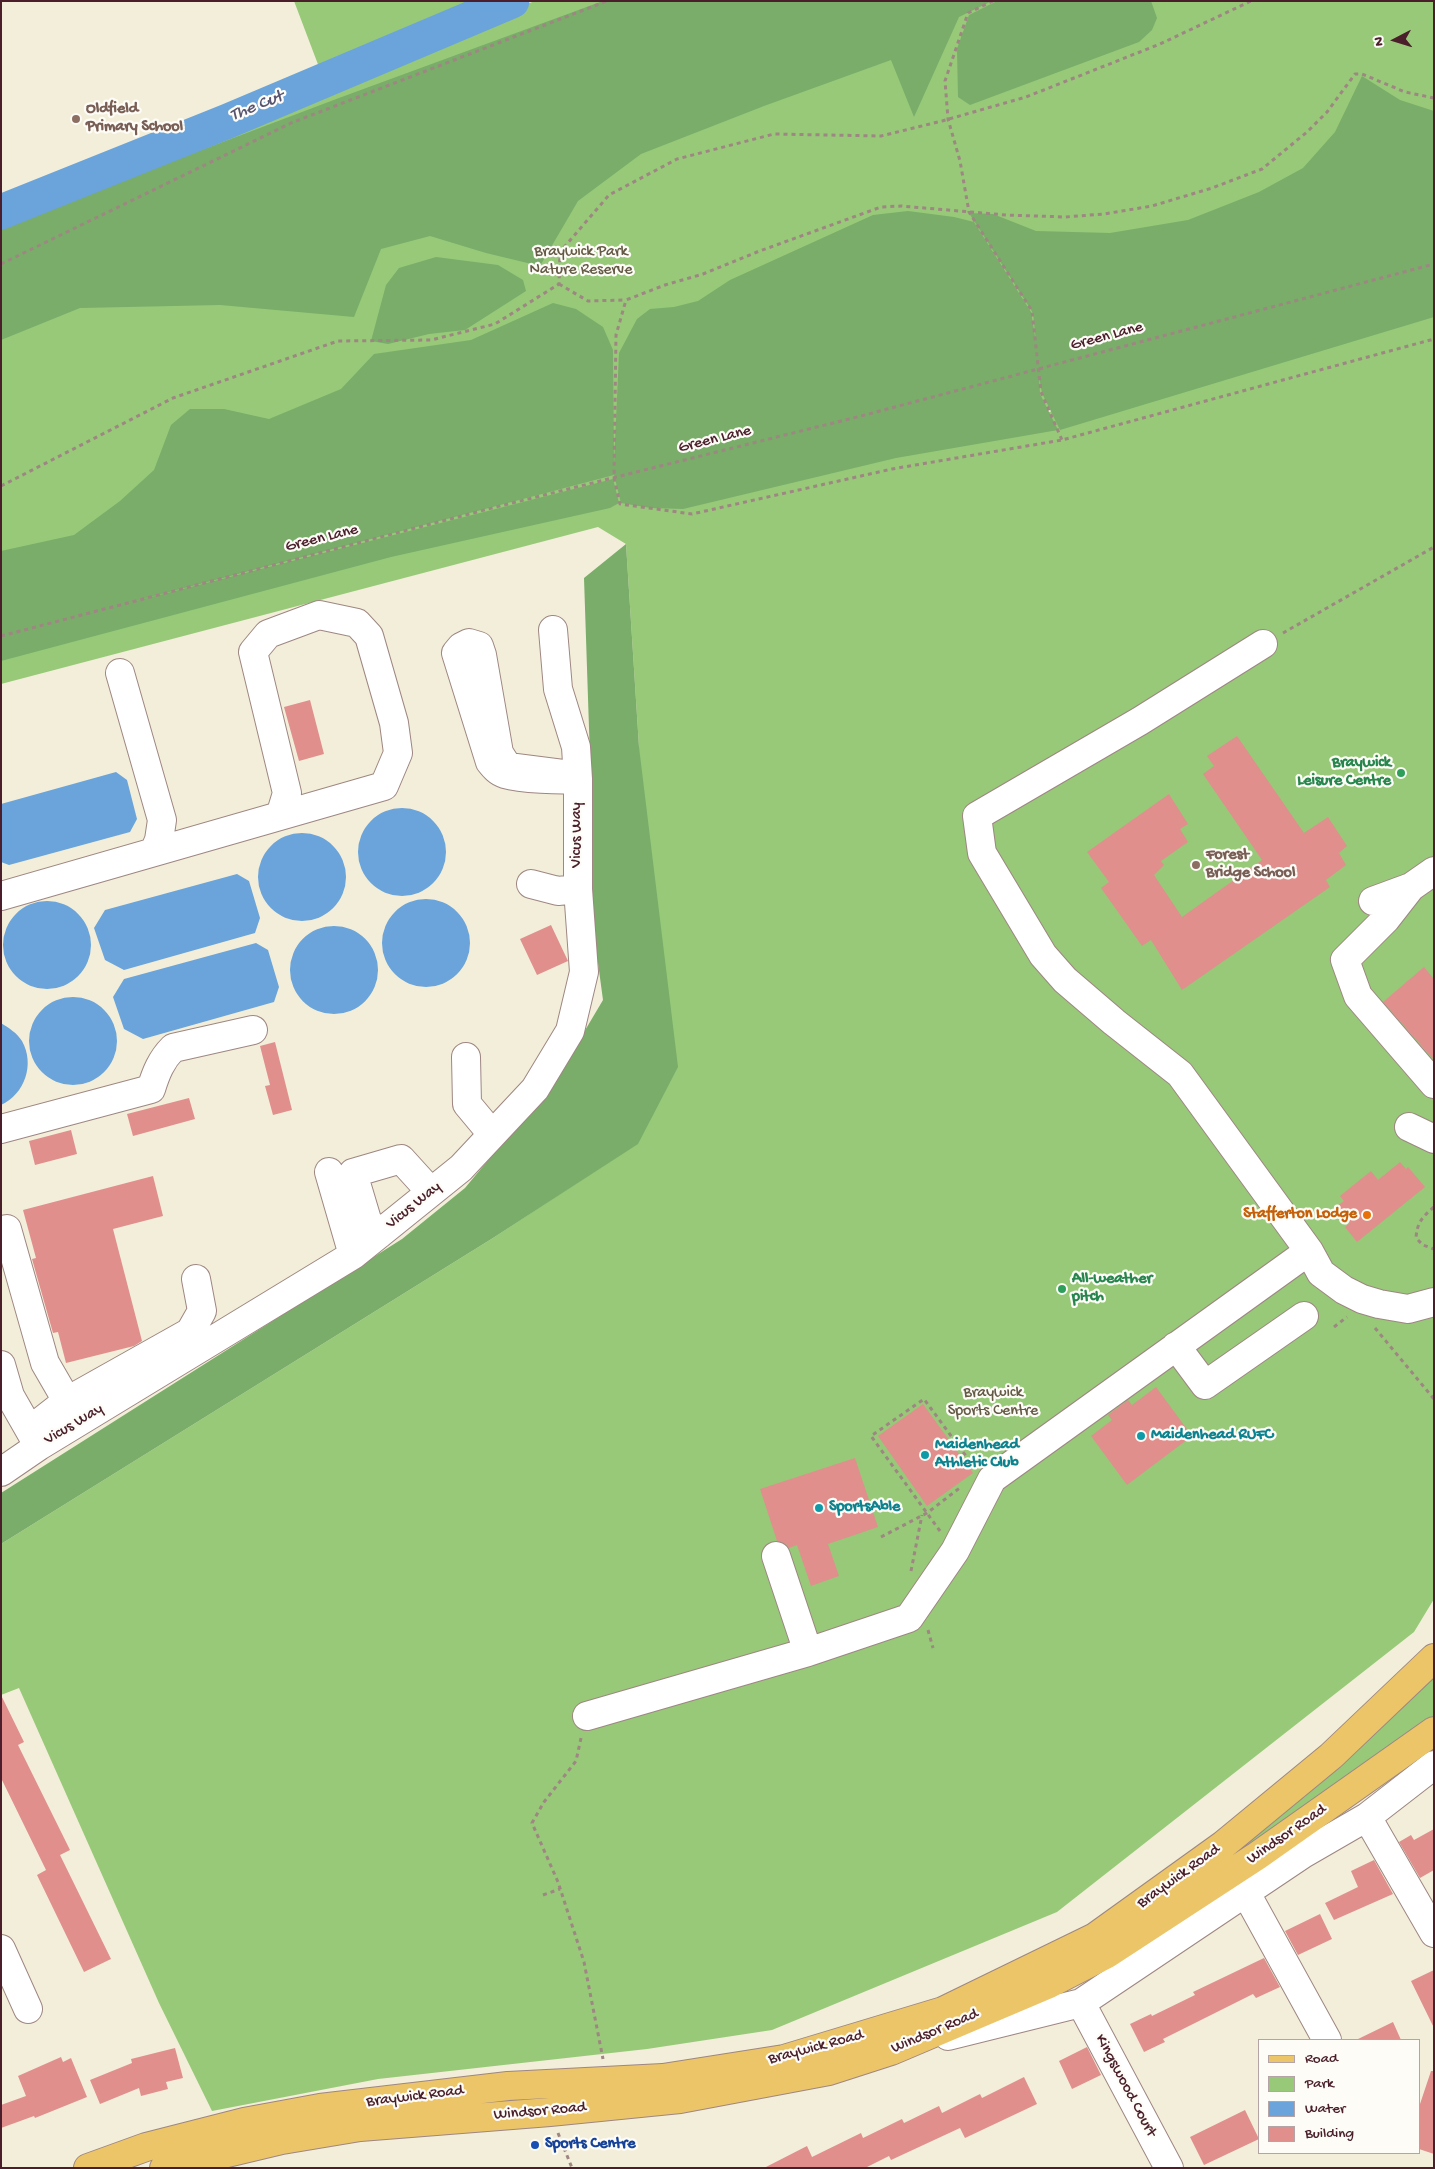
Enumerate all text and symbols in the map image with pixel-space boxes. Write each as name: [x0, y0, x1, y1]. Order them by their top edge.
north arrow: [1370, 15, 1420, 65]
text: N: [1371, 36, 1388, 47]
water label: The Cut: [227, 87, 287, 127]
place label: Oldfield Primary School: [86, 100, 183, 138]
marker: Oldfield Primary School: [70, 113, 82, 125]
park label: Braywick Park Nature Reserve: [530, 243, 632, 281]
street label: Green Lane: [1069, 318, 1145, 356]
street label: Green Lane: [677, 422, 753, 458]
street label: Green Lane: [284, 521, 360, 557]
place label: Braywick Leisure Centre: [1297, 754, 1391, 792]
marker: Braywick Leisure Centre: [1395, 767, 1407, 779]
street label: Vicus Way: [568, 802, 588, 868]
place label: Forest Bridge School: [1206, 846, 1295, 884]
marker: Forest Bridge School: [1190, 859, 1202, 871]
street label: Vicus Way: [383, 1178, 445, 1234]
place label: Stafferton Lodge: [1243, 1205, 1357, 1225]
marker: Stafferton Lodge: [1361, 1209, 1373, 1221]
place label: All-weather pitch: [1072, 1270, 1152, 1308]
marker: All-weather pitch: [1056, 1283, 1068, 1295]
park label: Braywick Sports Centre: [948, 1384, 1038, 1422]
street label: Vicus Way: [41, 1400, 107, 1450]
place label: Maidenhead RUFC: [1151, 1426, 1273, 1446]
marker: Maidenhead RUFC: [1135, 1430, 1147, 1442]
place label: Maidenhead Athletic Club: [935, 1436, 1019, 1474]
marker: Maidenhead Athletic Club: [919, 1449, 931, 1461]
place label: SportsAble: [829, 1498, 900, 1518]
marker: SportsAble: [813, 1502, 825, 1514]
street label: Windsor Road: [1244, 1801, 1330, 1869]
street label: Braywick Road: [1134, 1840, 1224, 1914]
street label: Windsor Road: [889, 2005, 981, 2059]
street label: Braywick Road: [766, 2026, 866, 2070]
street label: Kingswood Court: [1090, 2031, 1160, 2141]
legend: [1258, 2039, 1420, 2154]
text: Road: [1305, 2050, 1338, 2068]
text: Park: [1305, 2075, 1334, 2093]
street label: Braywick Road: [365, 2082, 465, 2112]
street label: Windsor Road: [493, 2098, 587, 2126]
text: Water: [1305, 2100, 1345, 2118]
text: Building: [1305, 2125, 1354, 2143]
place label: Sports Centre: [545, 2135, 635, 2155]
marker: Sports Centre: [529, 2139, 541, 2151]

